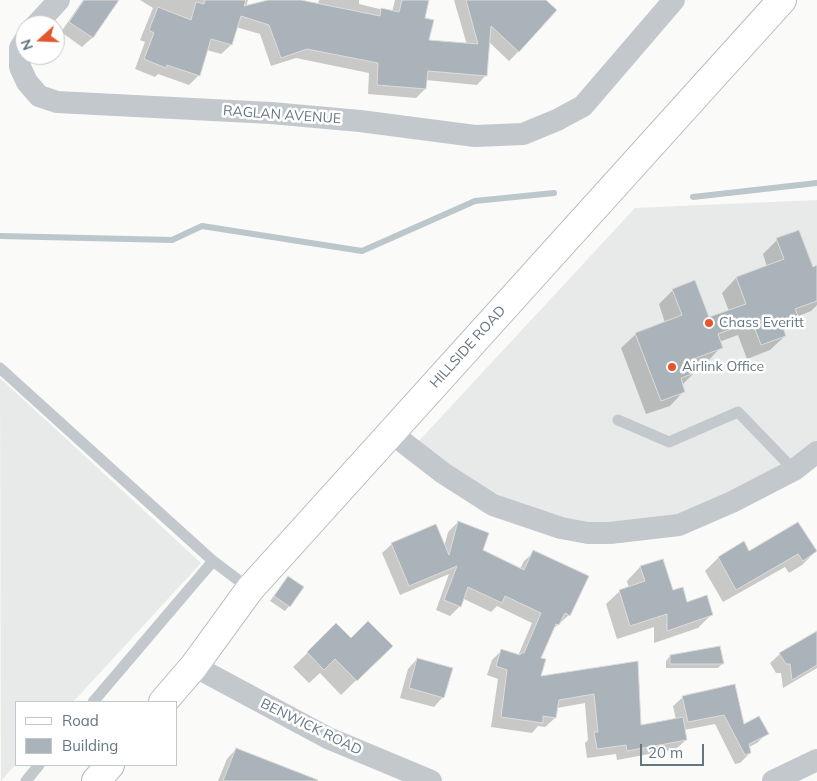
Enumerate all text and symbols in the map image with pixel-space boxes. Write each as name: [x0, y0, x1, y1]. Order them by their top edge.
north arrow: [15, 15, 65, 65]
text: N: [17, 37, 37, 53]
street label: RAGLAN AVENUE: [223, 103, 341, 127]
street label: HILLSIDE ROAD: [427, 302, 509, 392]
place label: Chass Everitt: [719, 315, 804, 331]
marker: Chass Everitt: [703, 317, 715, 329]
place label: Airlink Office: [682, 359, 764, 375]
marker: Airlink Office: [666, 361, 678, 373]
street label: BENWICK ROAD: [258, 695, 364, 759]
legend: [15, 701, 178, 766]
text: Road: [62, 711, 99, 730]
scale bar: [642, 734, 706, 766]
text: Building: [62, 736, 118, 755]
text: 20 m: [648, 743, 683, 762]

